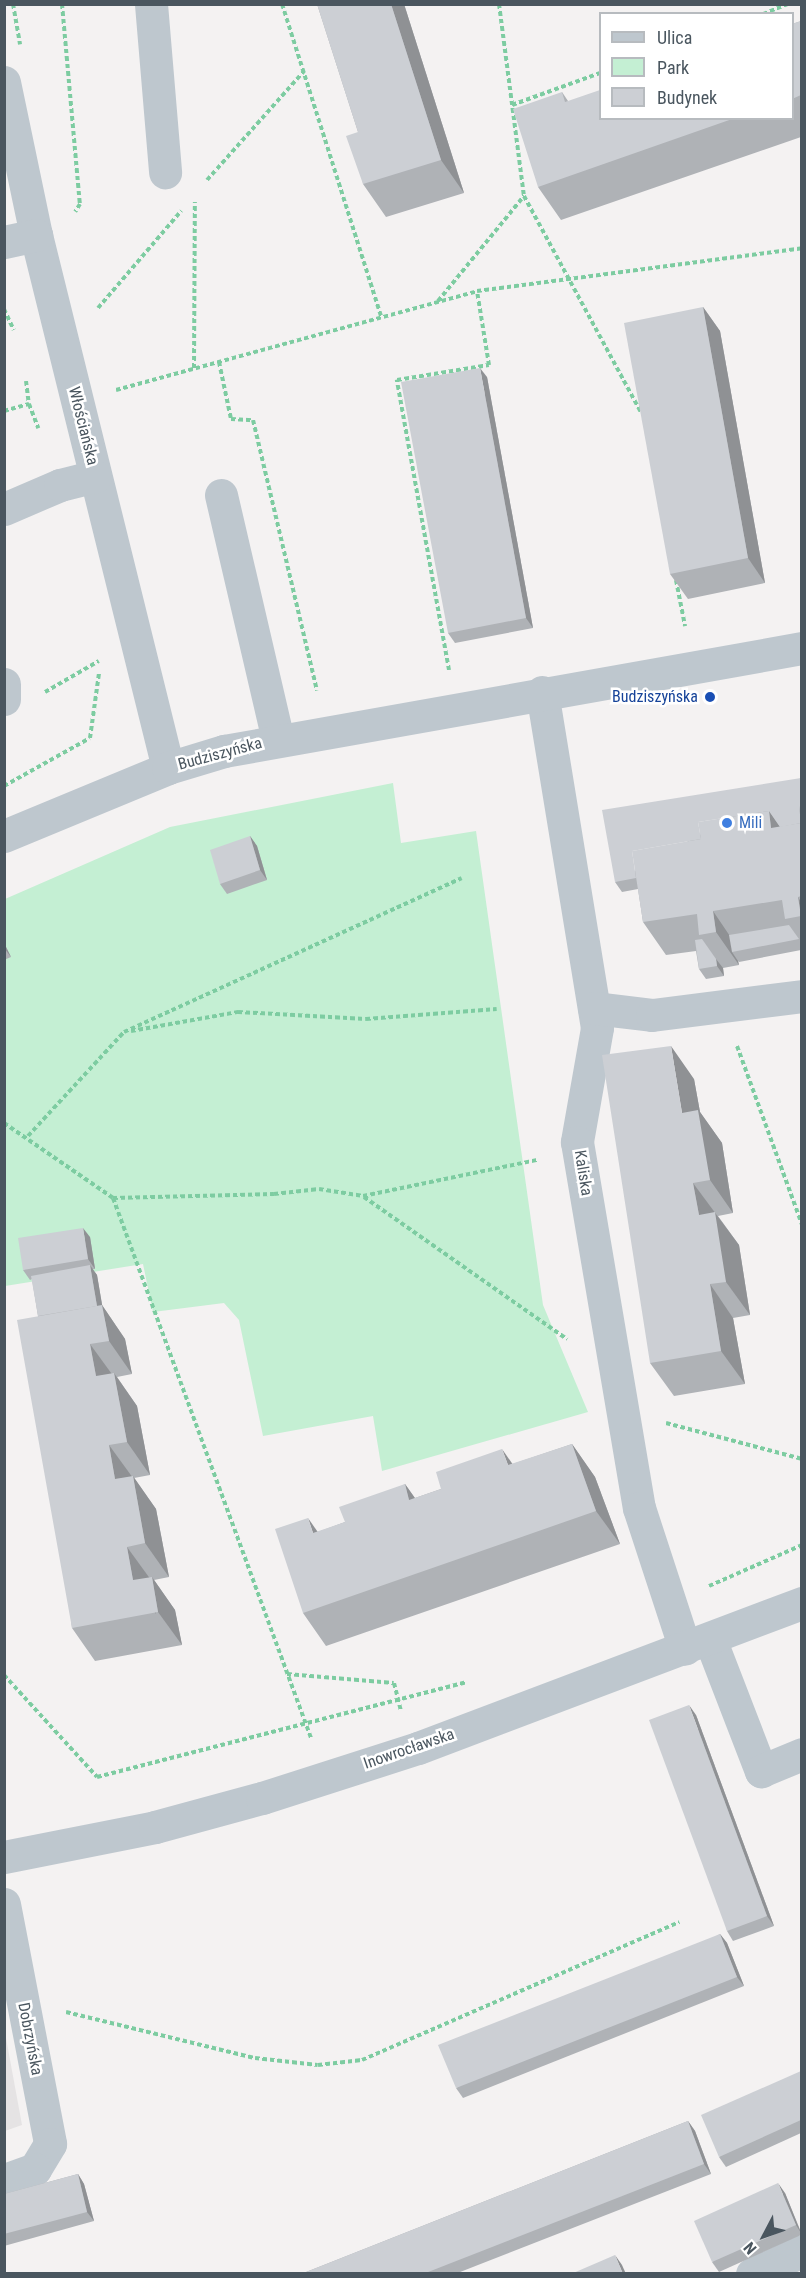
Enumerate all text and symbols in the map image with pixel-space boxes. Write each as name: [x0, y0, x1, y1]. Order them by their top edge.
legend: [599, 12, 794, 120]
text: Ulica: [657, 27, 692, 48]
text: Park: [657, 57, 689, 78]
text: Budynek: [657, 87, 717, 108]
street label: Włościańska: [64, 385, 102, 467]
place label: Budziszyńska: [612, 687, 698, 707]
marker: Budziszyńska: [703, 690, 717, 704]
street label: Budziszyńska: [176, 734, 264, 774]
place label: Mili: [739, 813, 762, 833]
marker: Mili: [720, 816, 734, 830]
street label: Kaliska: [570, 1149, 596, 1197]
street label: Inowrocławska: [361, 1725, 457, 1773]
street label: Dobrzyńska: [14, 2001, 46, 2077]
north arrow: [734, 2206, 794, 2266]
text: N: [740, 2238, 760, 2258]

